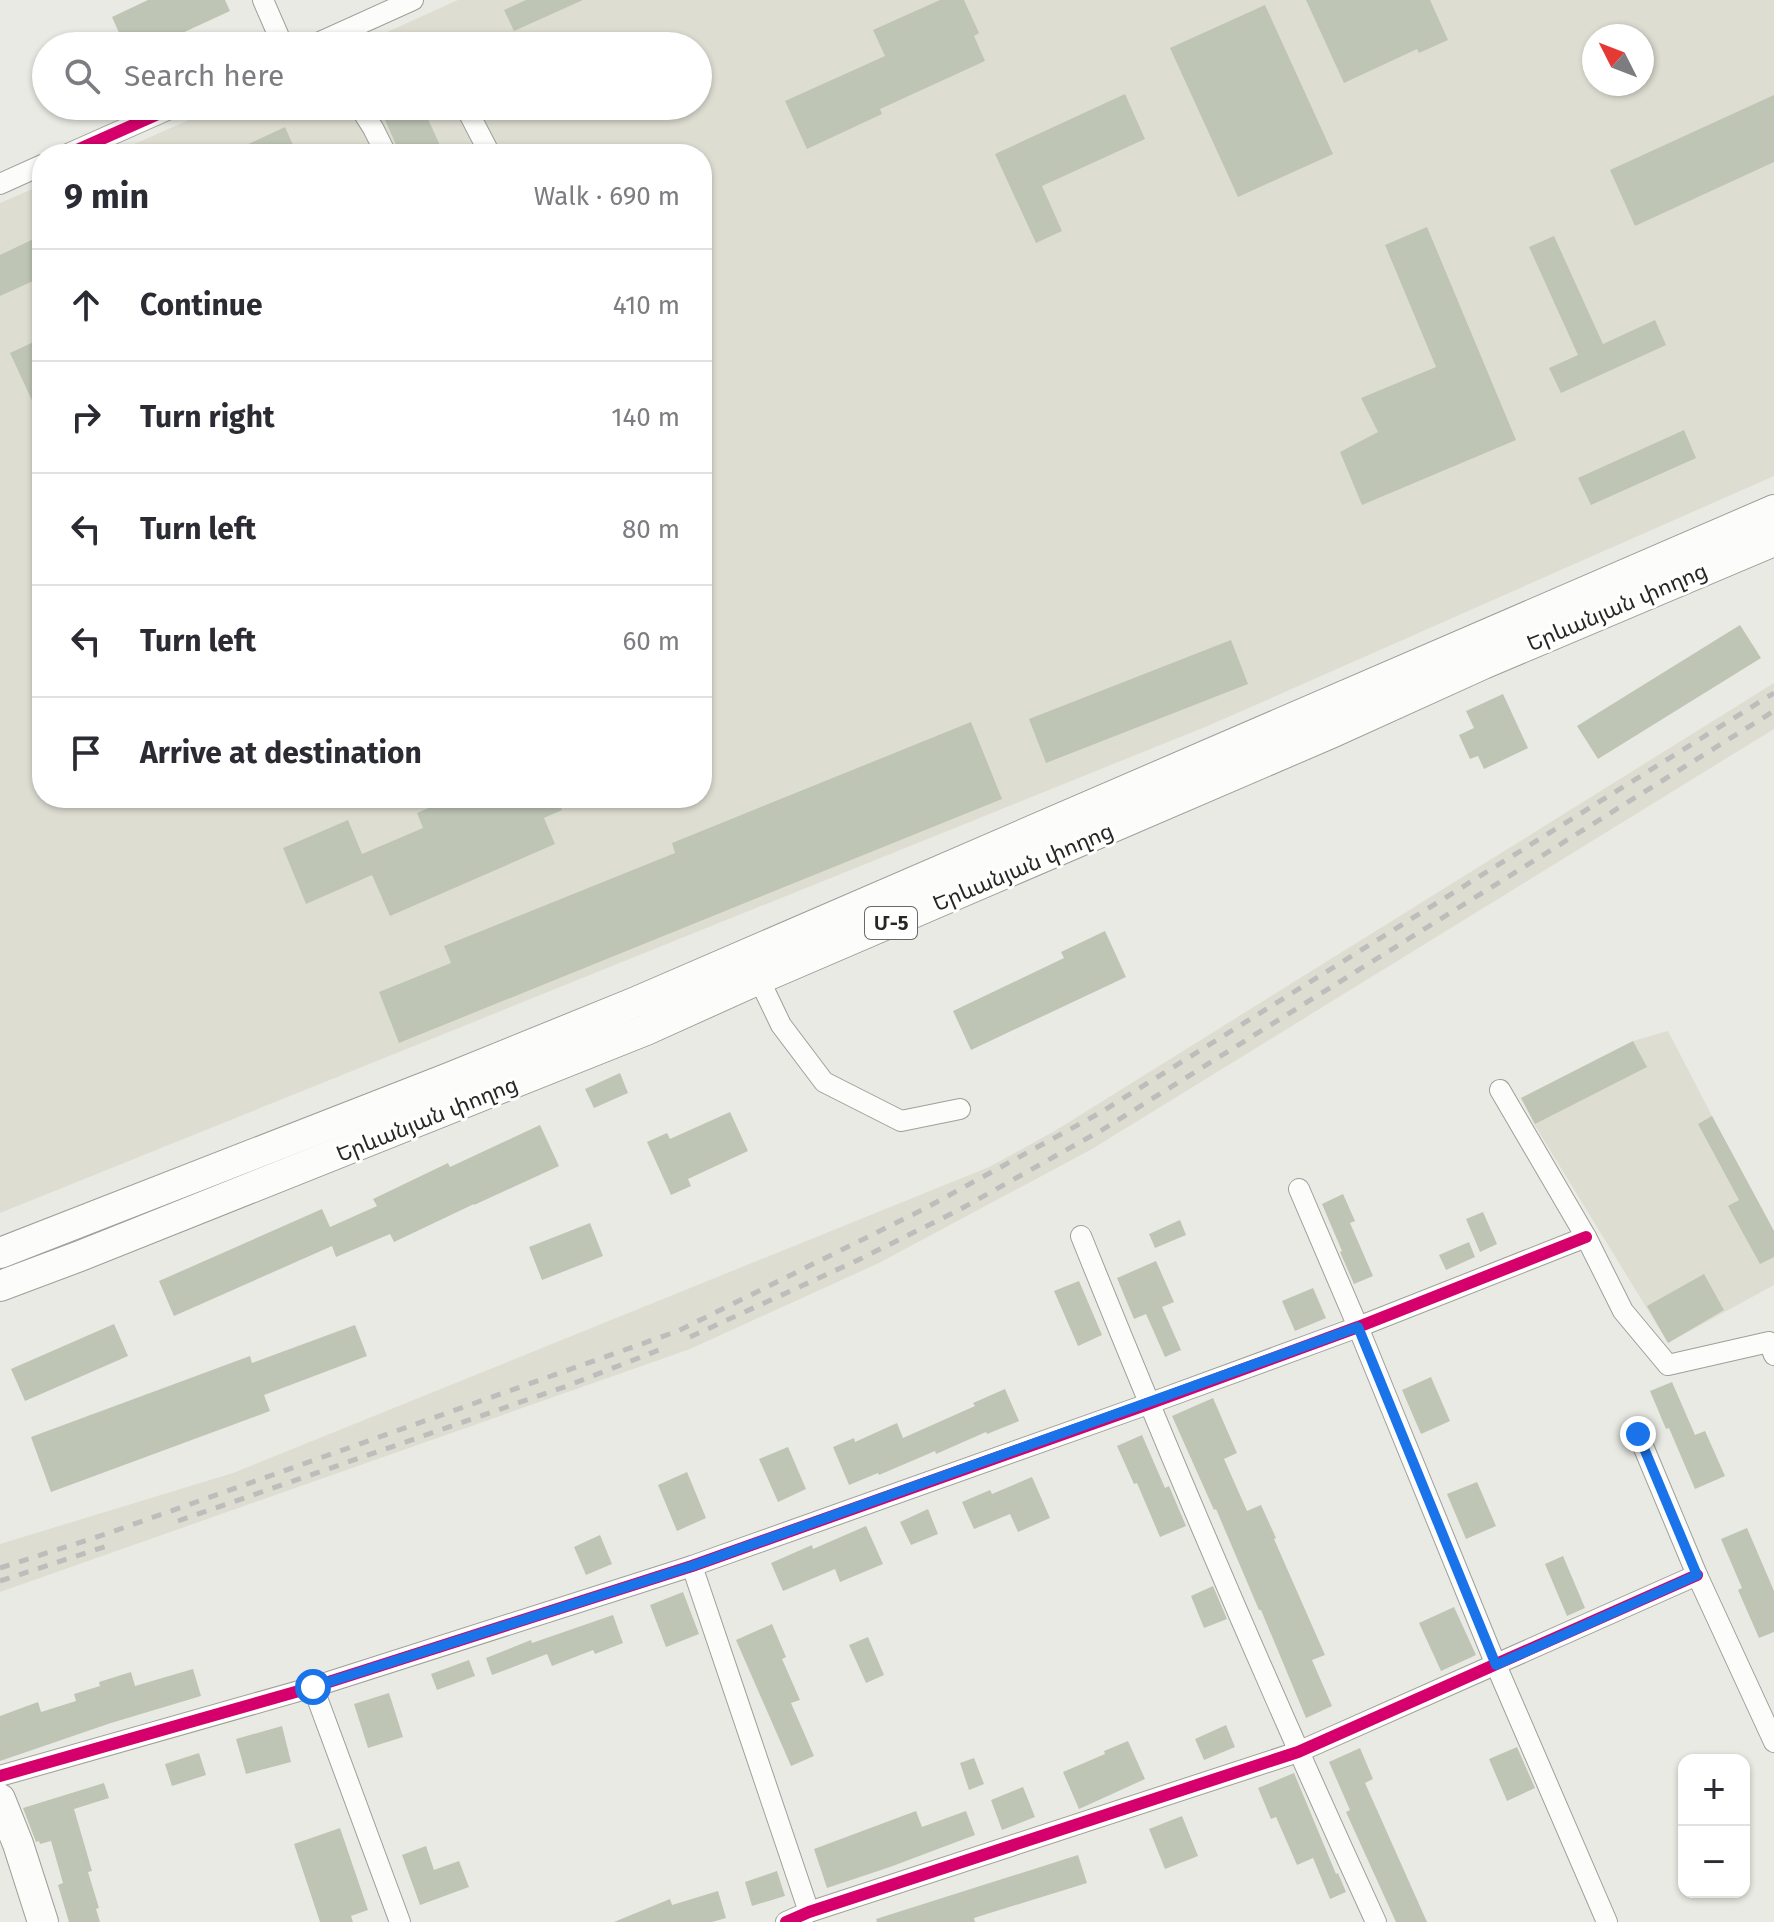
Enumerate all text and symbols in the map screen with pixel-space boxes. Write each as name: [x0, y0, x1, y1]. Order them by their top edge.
north arrow: [1582, 24, 1654, 96]
search box: [32, 32, 712, 120]
icon: search: [60, 54, 104, 98]
text: Search here: [124, 58, 284, 94]
text: 9 min: [64, 176, 149, 217]
text: Walk · 690 m: [534, 181, 680, 212]
icon: ahead: [64, 283, 108, 327]
text: Continue: [140, 287, 263, 323]
text: 410 m: [613, 290, 680, 321]
icon: right: [64, 395, 108, 439]
text: Turn right: [140, 399, 275, 435]
text: 140 m: [611, 402, 680, 433]
icon: left: [64, 507, 108, 551]
text: Turn left: [140, 511, 256, 547]
text: 80 m: [622, 514, 680, 545]
street label: Երևանյան փողոց: [1523, 557, 1711, 657]
icon: left: [64, 619, 108, 663]
text: Turn left: [140, 623, 256, 659]
text: 60 m: [622, 626, 680, 657]
icon: arrive: [64, 731, 108, 775]
text: Arrive at destination: [140, 735, 422, 771]
street label: Երևանյան փողոց: [929, 817, 1117, 917]
road number: Մ-5: [865, 907, 917, 939]
street label: Երևանյան փողոց: [332, 1070, 522, 1168]
route end: [1620, 1416, 1656, 1452]
route start: [295, 1669, 331, 1705]
map controls: [1678, 1754, 1750, 1898]
button: +: [1678, 1754, 1750, 1826]
button: −: [1678, 1826, 1750, 1898]

